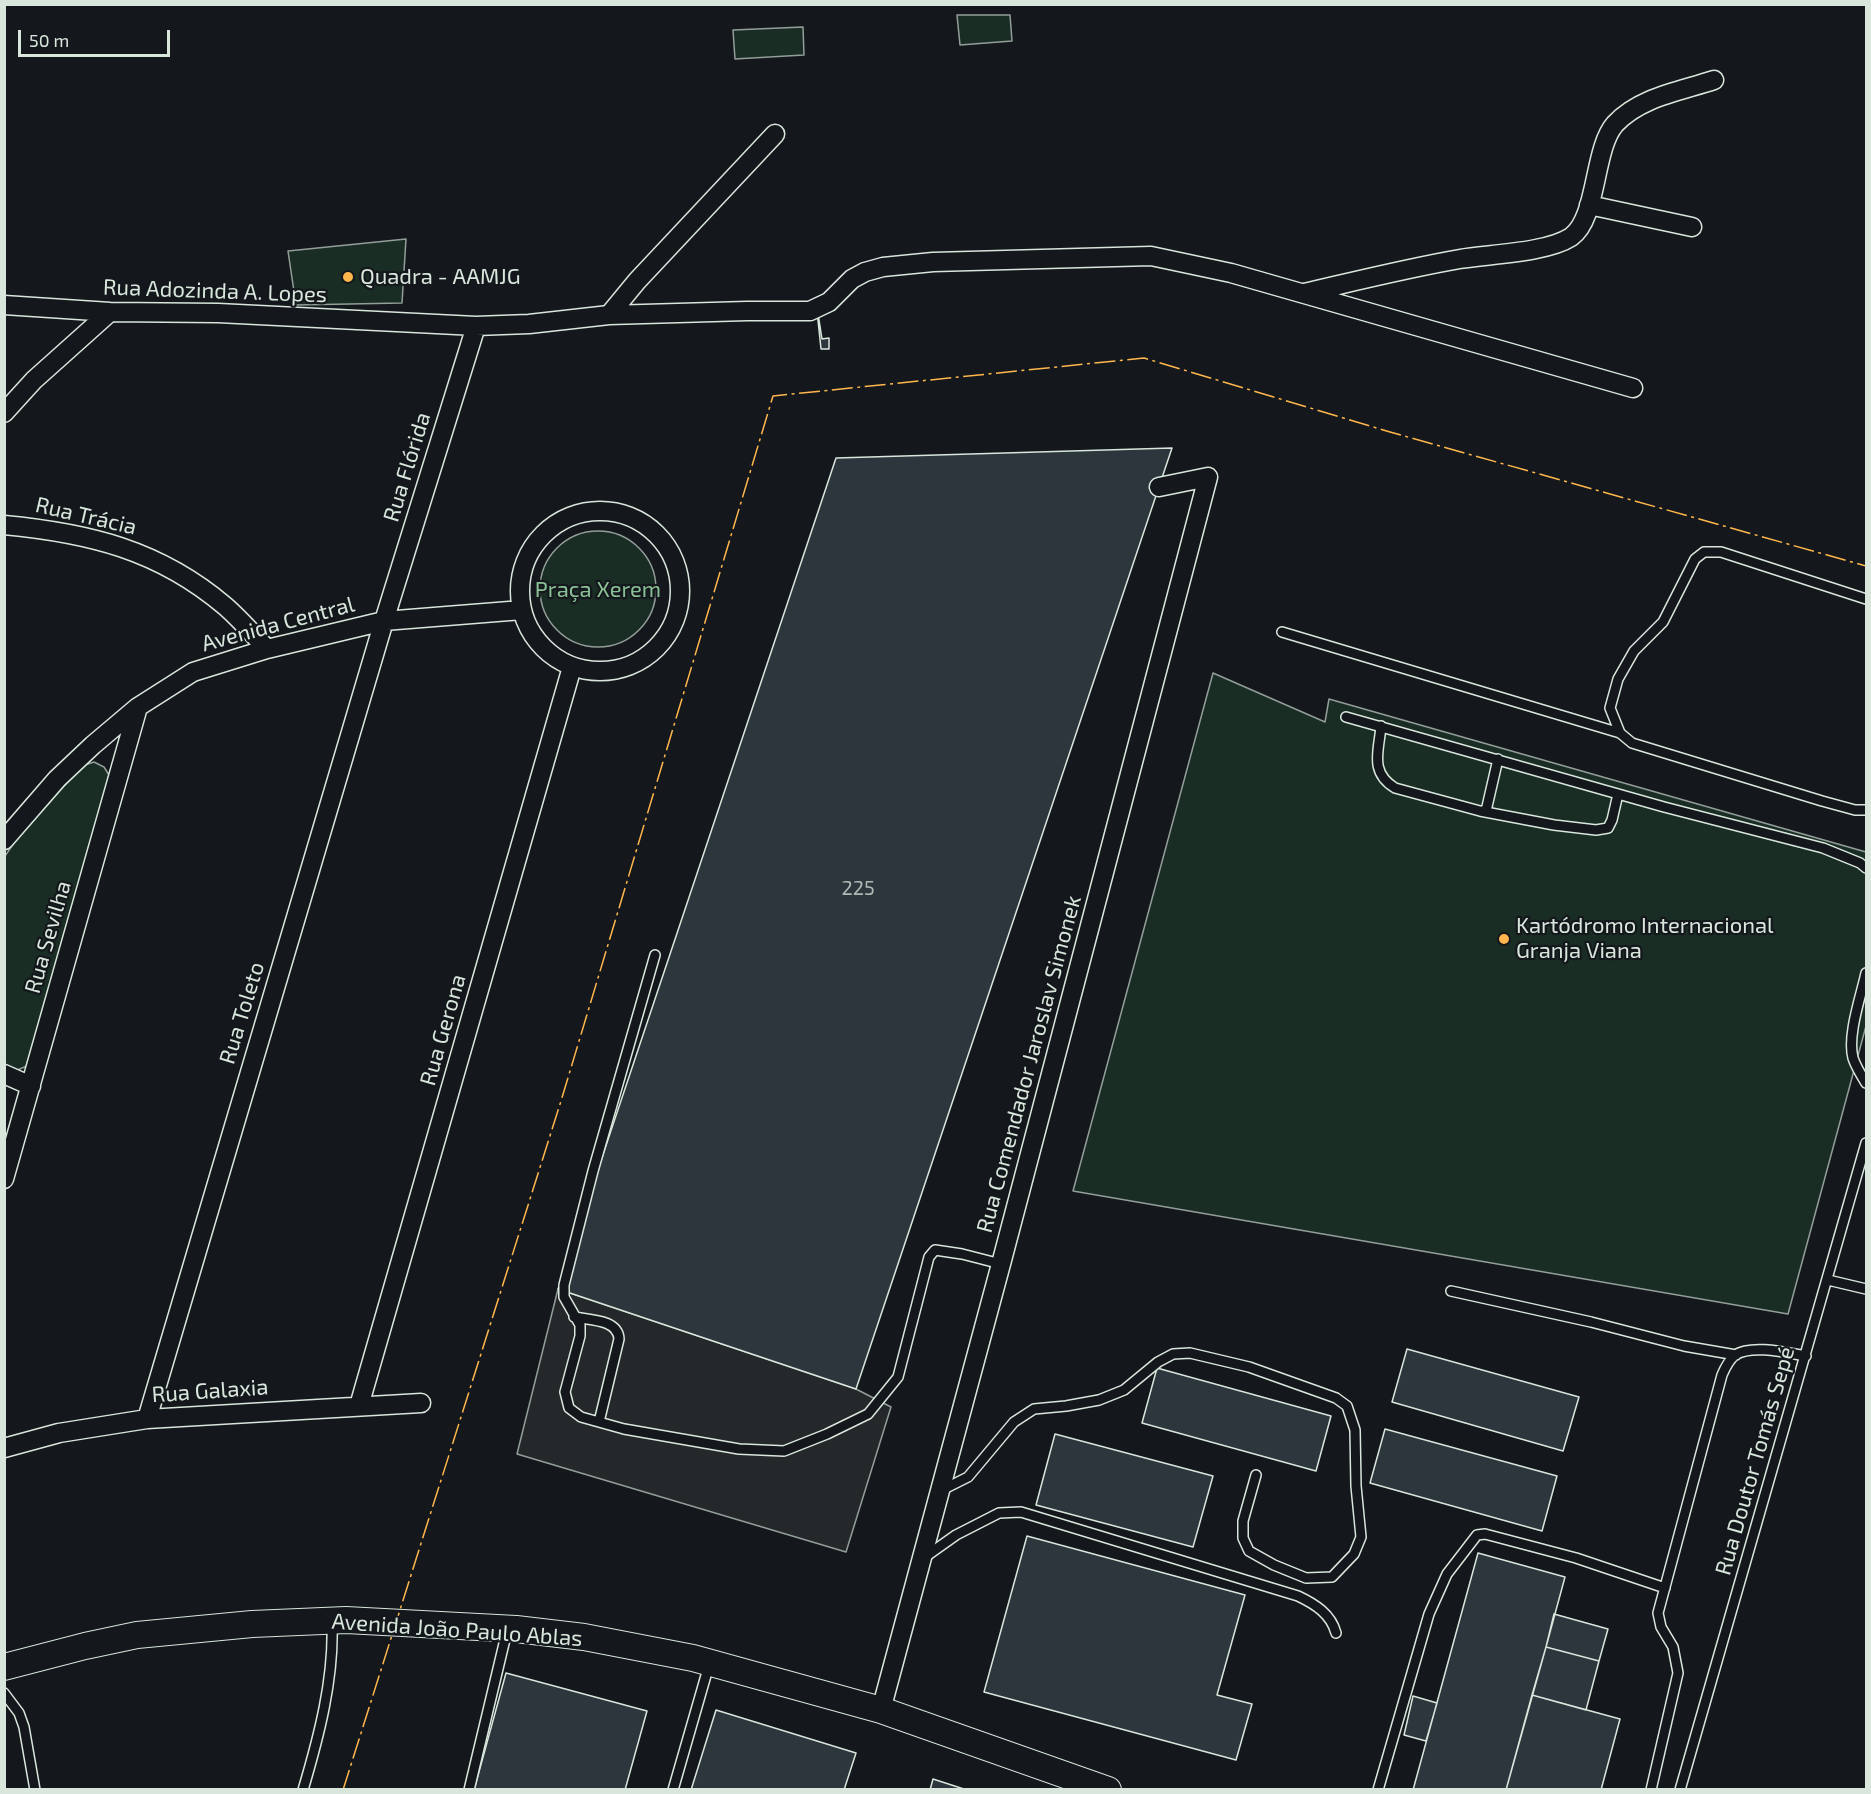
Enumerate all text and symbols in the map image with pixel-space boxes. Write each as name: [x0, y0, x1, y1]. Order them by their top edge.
scale bar: [21, 18, 172, 56]
text: 50 m: [29, 29, 69, 51]
place label: Quadra - AAMJG: [360, 264, 520, 290]
marker: Quadra - AAMJG: [341, 270, 355, 284]
street label: Rua Adozinda A. Lopes: [103, 274, 327, 308]
street label: Rua Flórida: [378, 409, 436, 525]
street label: Rua Trácia: [33, 492, 139, 540]
park label: Praça Xerem: [535, 577, 661, 603]
street label: Avenida Central: [199, 591, 357, 657]
house number: 225: [841, 876, 875, 900]
street label: Rua Sevilha: [19, 878, 77, 996]
street label: Rua Comendador Jaroslav Simonek: [971, 893, 1087, 1235]
place label: Kartódromo Internacional Granja Viana: [1516, 913, 1774, 964]
marker: Kartódromo Internacional Granja Viana: [1497, 932, 1511, 946]
street label: Rua Toleto: [214, 959, 270, 1067]
street label: Rua Gerona: [415, 971, 471, 1089]
street label: Rua Doutor Tomás Sepé: [1710, 1344, 1800, 1578]
street label: Rua Galaxia: [151, 1374, 269, 1408]
street label: Avenida João Paulo Ablas: [331, 1608, 583, 1652]

